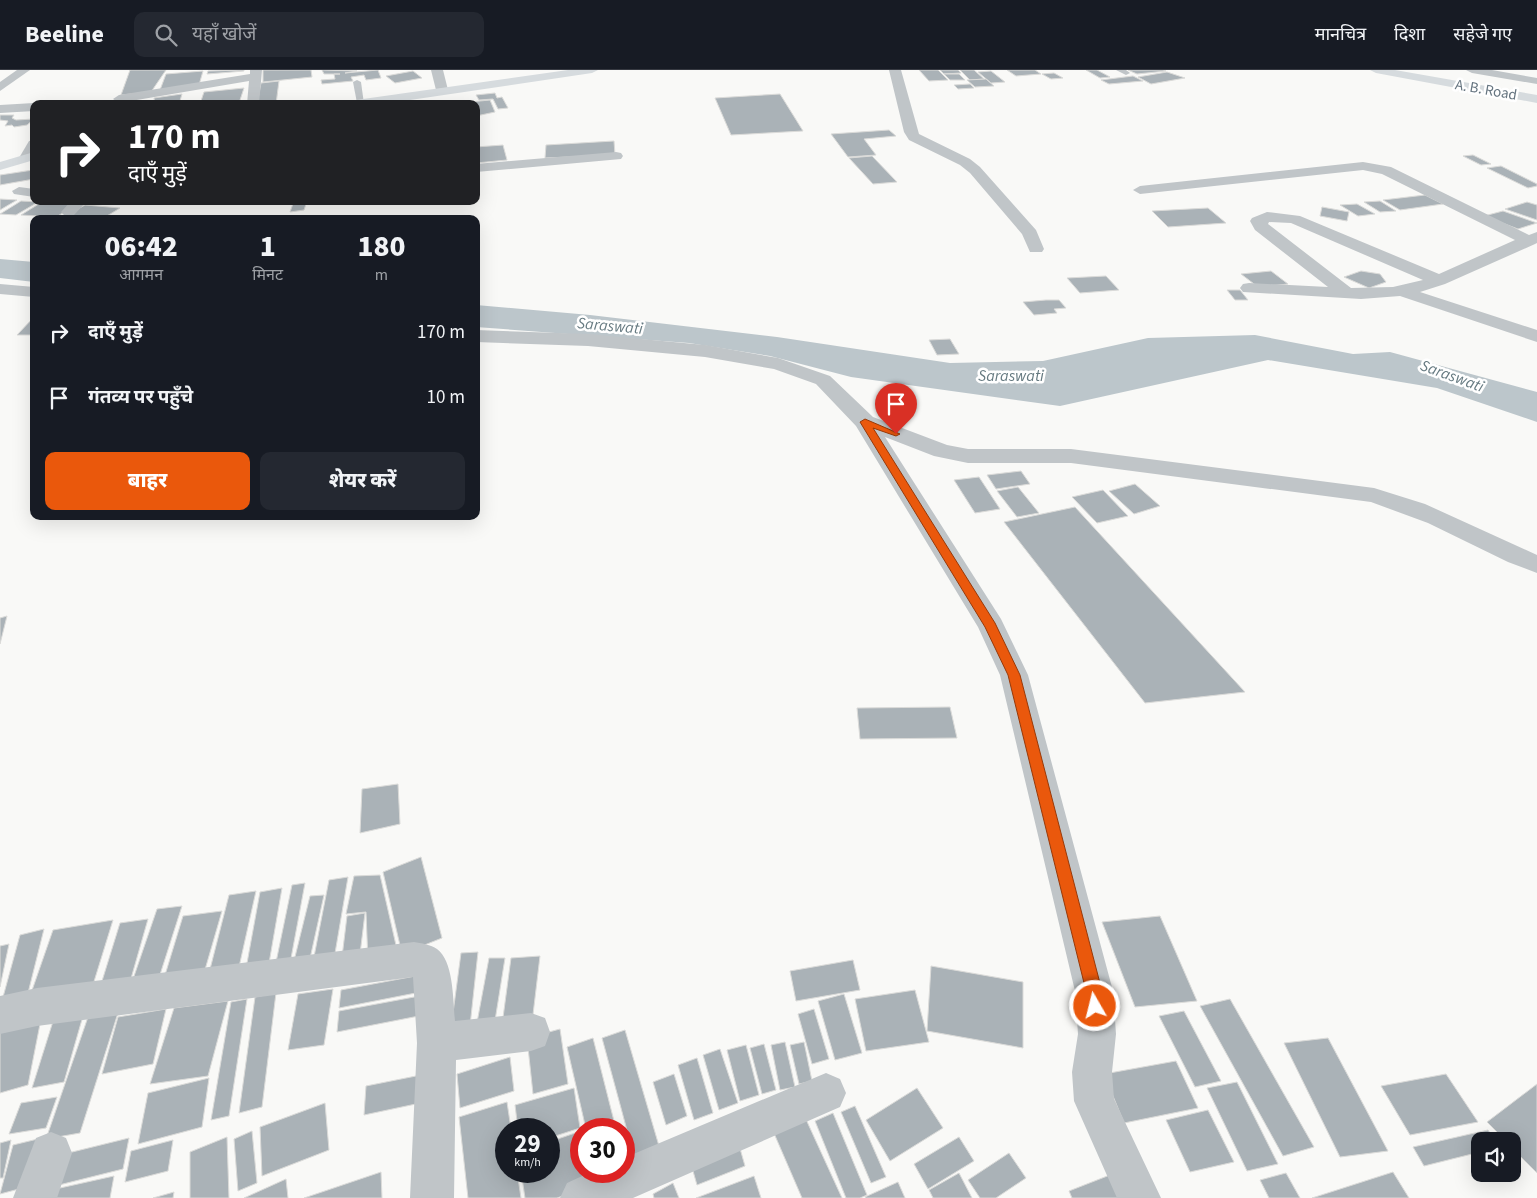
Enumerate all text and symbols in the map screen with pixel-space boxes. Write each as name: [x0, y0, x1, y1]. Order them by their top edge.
search box: [134, 12, 484, 57]
text: Beeline: [25, 17, 104, 52]
icon: search: [152, 21, 180, 49]
text: यहाँ खोजें: [192, 21, 256, 48]
text: मानचित्र: [1315, 22, 1366, 47]
text: दिशा: [1394, 22, 1425, 47]
text: सहेजे गए: [1453, 22, 1512, 47]
street label: A. B. Road: [1453, 74, 1519, 106]
text: 170 m: [128, 112, 220, 162]
icon: right: [45, 120, 110, 185]
text: दाएँ मुड़ें: [128, 158, 187, 190]
text: 06:42: [104, 225, 178, 268]
text: 1: [260, 225, 276, 268]
text: 180: [357, 225, 406, 268]
text: आगमन: [119, 264, 163, 286]
text: मिनट: [252, 264, 283, 286]
text: m: [375, 264, 388, 286]
water label: Saraswati: [576, 312, 644, 340]
icon: right: [45, 319, 73, 347]
text: दाएँ मुड़ें: [88, 319, 143, 346]
text: 170 m: [417, 319, 465, 346]
water label: Saraswati: [1417, 354, 1487, 398]
water label: Saraswati: [978, 365, 1044, 387]
pin: [875, 383, 917, 434]
icon: arrive: [45, 384, 73, 412]
text: गंतव्य पर पहुँचे: [88, 384, 193, 411]
text: 10 m: [427, 384, 465, 411]
icon: arrive: [882, 390, 910, 418]
button: बाहर: [45, 452, 250, 510]
button: शेयर करें: [260, 452, 465, 510]
position arrow: [1068, 979, 1120, 1031]
speed limit sign: 30: [570, 1118, 635, 1183]
text: 29: [514, 1126, 541, 1162]
map controls: [1471, 1132, 1521, 1182]
button: sound: [1471, 1132, 1521, 1182]
text: km/h: [514, 1154, 541, 1171]

